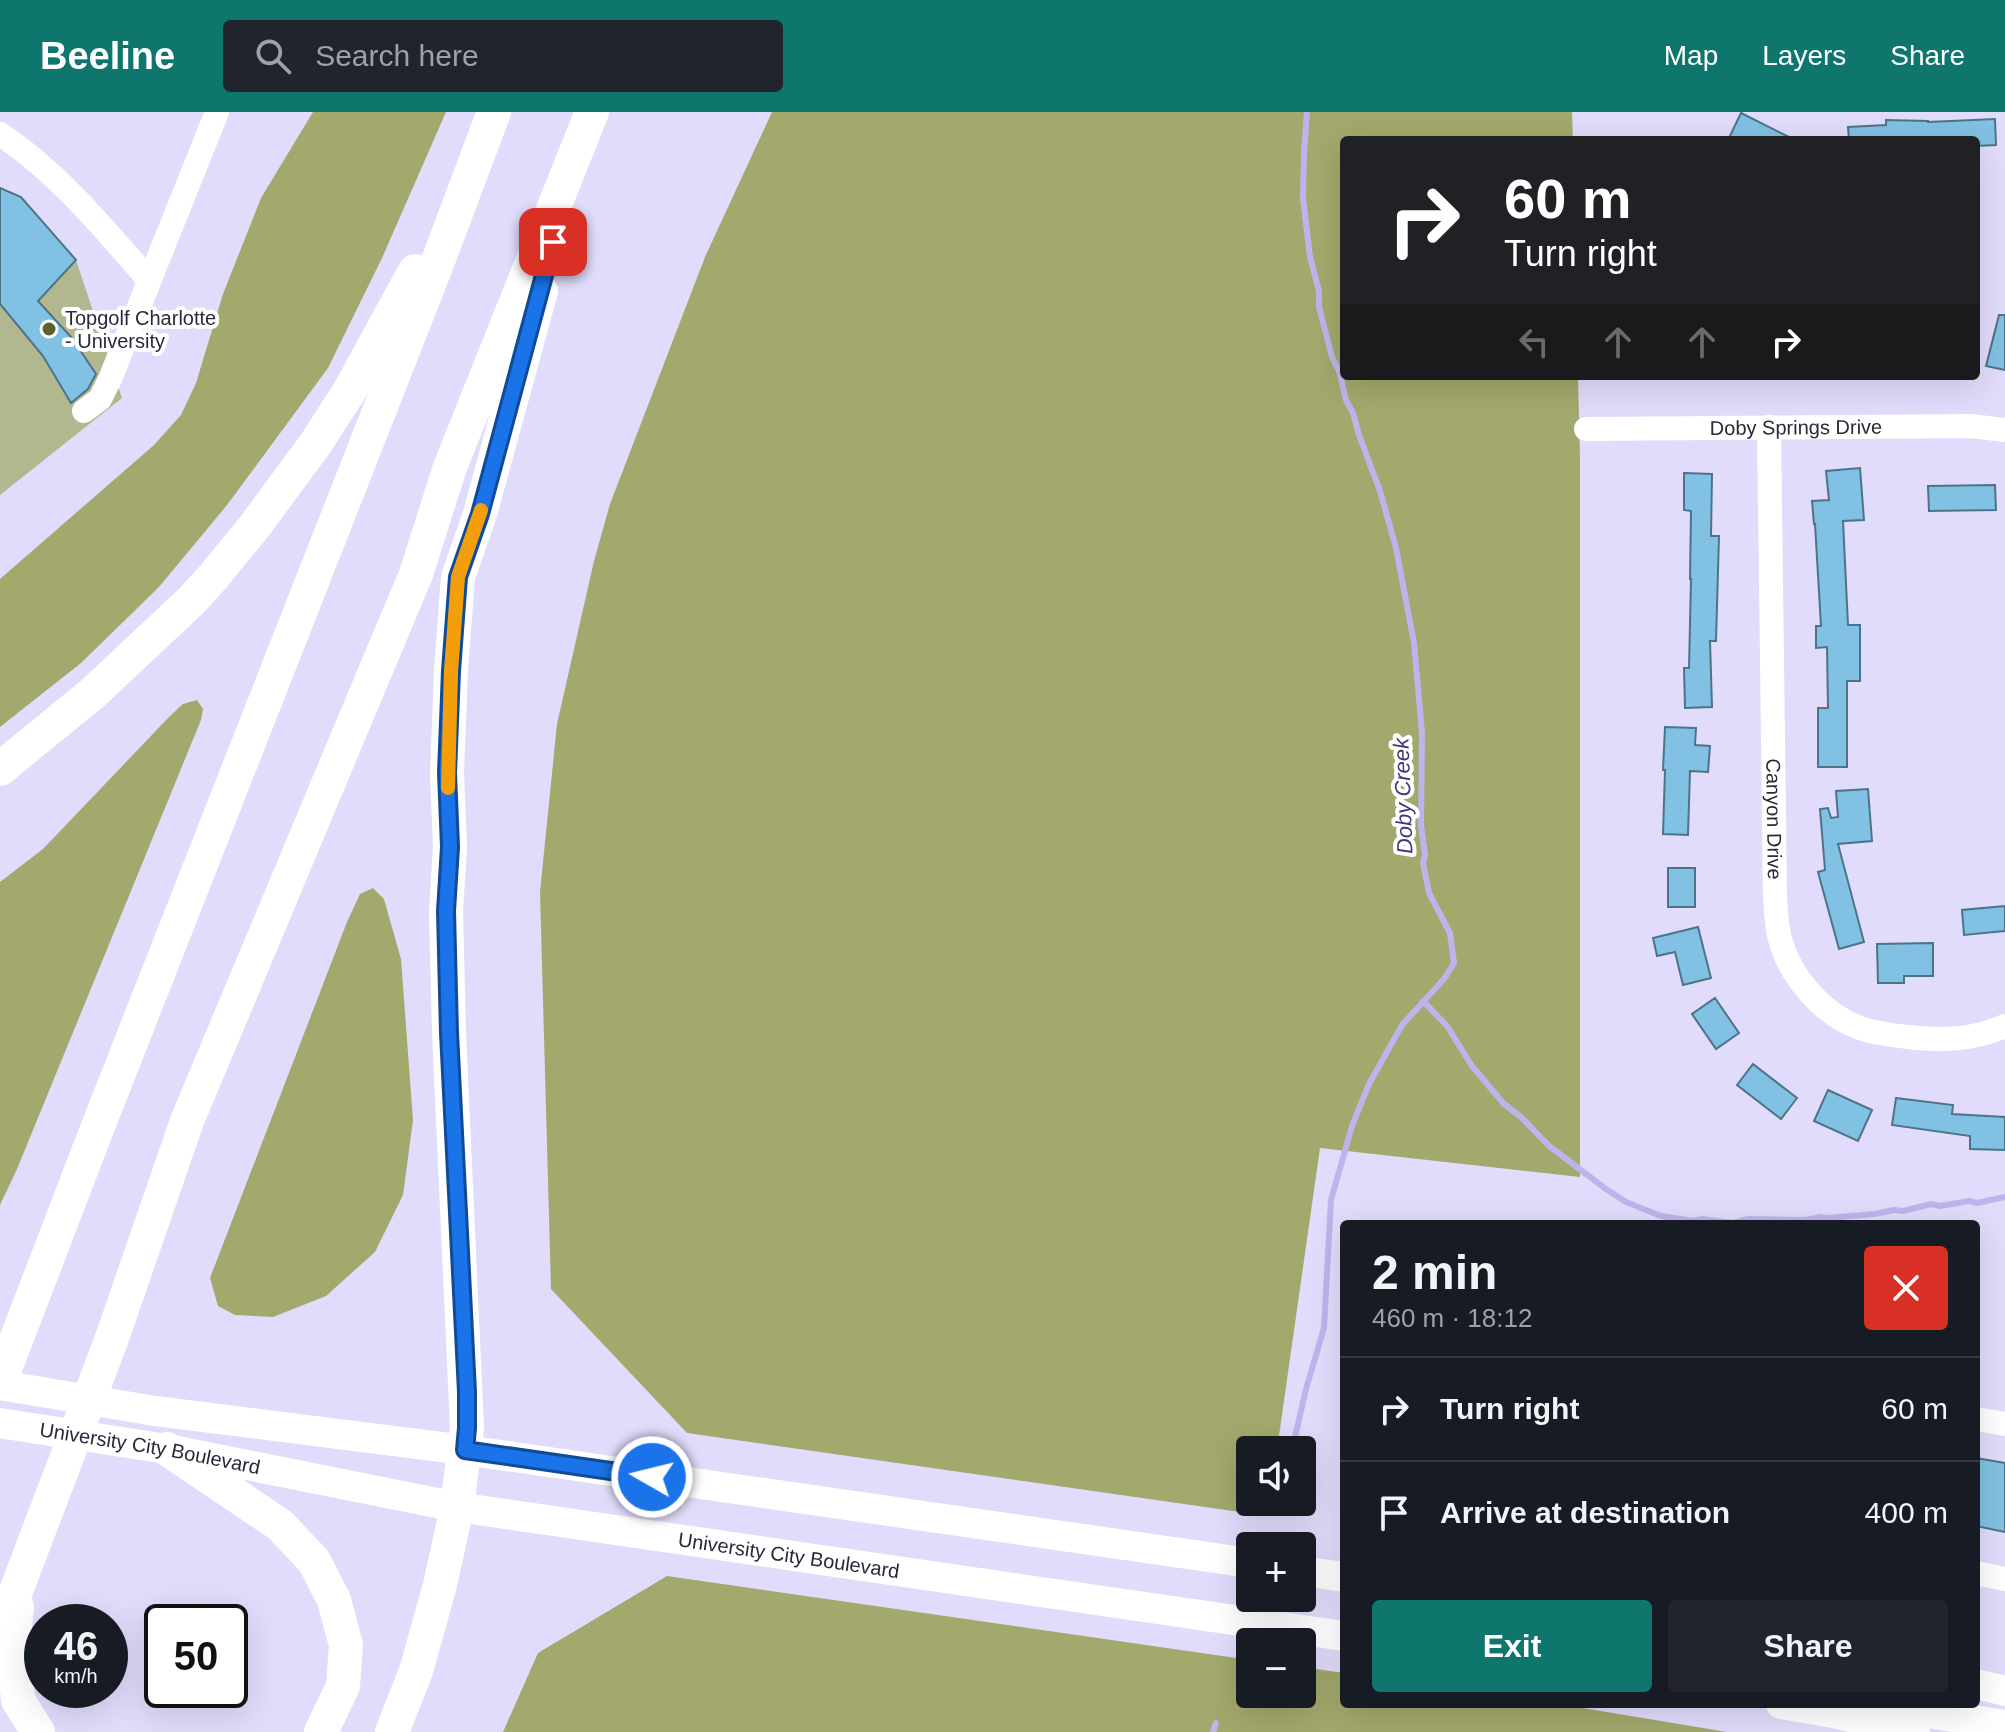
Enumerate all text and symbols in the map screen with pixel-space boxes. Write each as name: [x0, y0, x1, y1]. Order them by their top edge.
search box: [223, 20, 783, 92]
icon: search: [251, 34, 295, 78]
text: Beeline: [40, 35, 175, 77]
text: Search here: [315, 39, 479, 72]
text: Map: [1664, 40, 1718, 71]
text: Layers: [1762, 40, 1846, 71]
text: Share: [1890, 40, 1965, 71]
text: 60 m: [1504, 167, 1632, 230]
icon: right: [1372, 168, 1476, 272]
pin: [519, 208, 587, 276]
icon: arrive: [531, 220, 575, 264]
text: Turn right: [1504, 233, 1657, 274]
place label: Topgolf Charlotte - University: [65, 307, 216, 352]
marker: Topgolf Charlotte - University: [40, 320, 58, 338]
icon: left: [1512, 320, 1556, 364]
icon: ahead: [1596, 320, 1640, 364]
icon: ahead: [1680, 320, 1724, 364]
icon: right: [1764, 320, 1808, 364]
street label: Doby Springs Drive: [1710, 416, 1882, 439]
water label: Doby Creek: [1388, 737, 1418, 854]
street label: Canyon Drive: [1762, 758, 1786, 880]
text: 2 min: [1372, 1246, 1497, 1299]
button: close: [1864, 1246, 1948, 1330]
text: 460 m · 18:12: [1372, 1303, 1532, 1333]
icon: right: [1372, 1387, 1416, 1431]
text: Turn right: [1440, 1392, 1579, 1425]
text: 60 m: [1881, 1392, 1948, 1425]
street label: University City Boulevard: [38, 1418, 262, 1478]
position arrow: [610, 1435, 694, 1519]
map controls: [1236, 1436, 1316, 1708]
button: sound: [1236, 1436, 1316, 1516]
icon: arrive: [1372, 1491, 1416, 1535]
text: Arrive at destination: [1440, 1496, 1730, 1529]
text: 400 m: [1865, 1496, 1948, 1529]
street label: University City Boulevard: [677, 1528, 901, 1582]
button: +: [1236, 1532, 1316, 1612]
button: Exit: [1372, 1600, 1652, 1692]
button: Share: [1668, 1600, 1948, 1692]
speed limit sign: 50: [144, 1604, 248, 1708]
text: 46: [54, 1624, 98, 1668]
button: −: [1236, 1628, 1316, 1708]
text: km/h: [54, 1665, 98, 1687]

